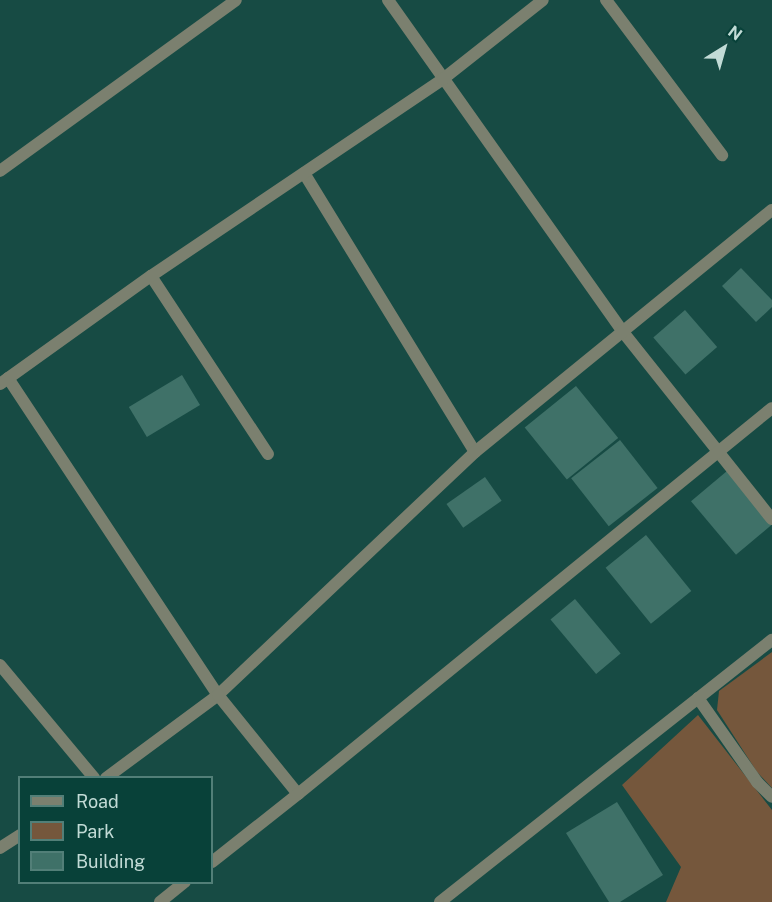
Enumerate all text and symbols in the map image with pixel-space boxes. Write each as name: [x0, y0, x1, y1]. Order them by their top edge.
north arrow: [694, 18, 754, 78]
text: N: [724, 22, 746, 45]
legend: [18, 776, 213, 884]
text: Road: [76, 791, 119, 812]
text: Park: [76, 821, 114, 842]
text: Building: [76, 851, 145, 872]

